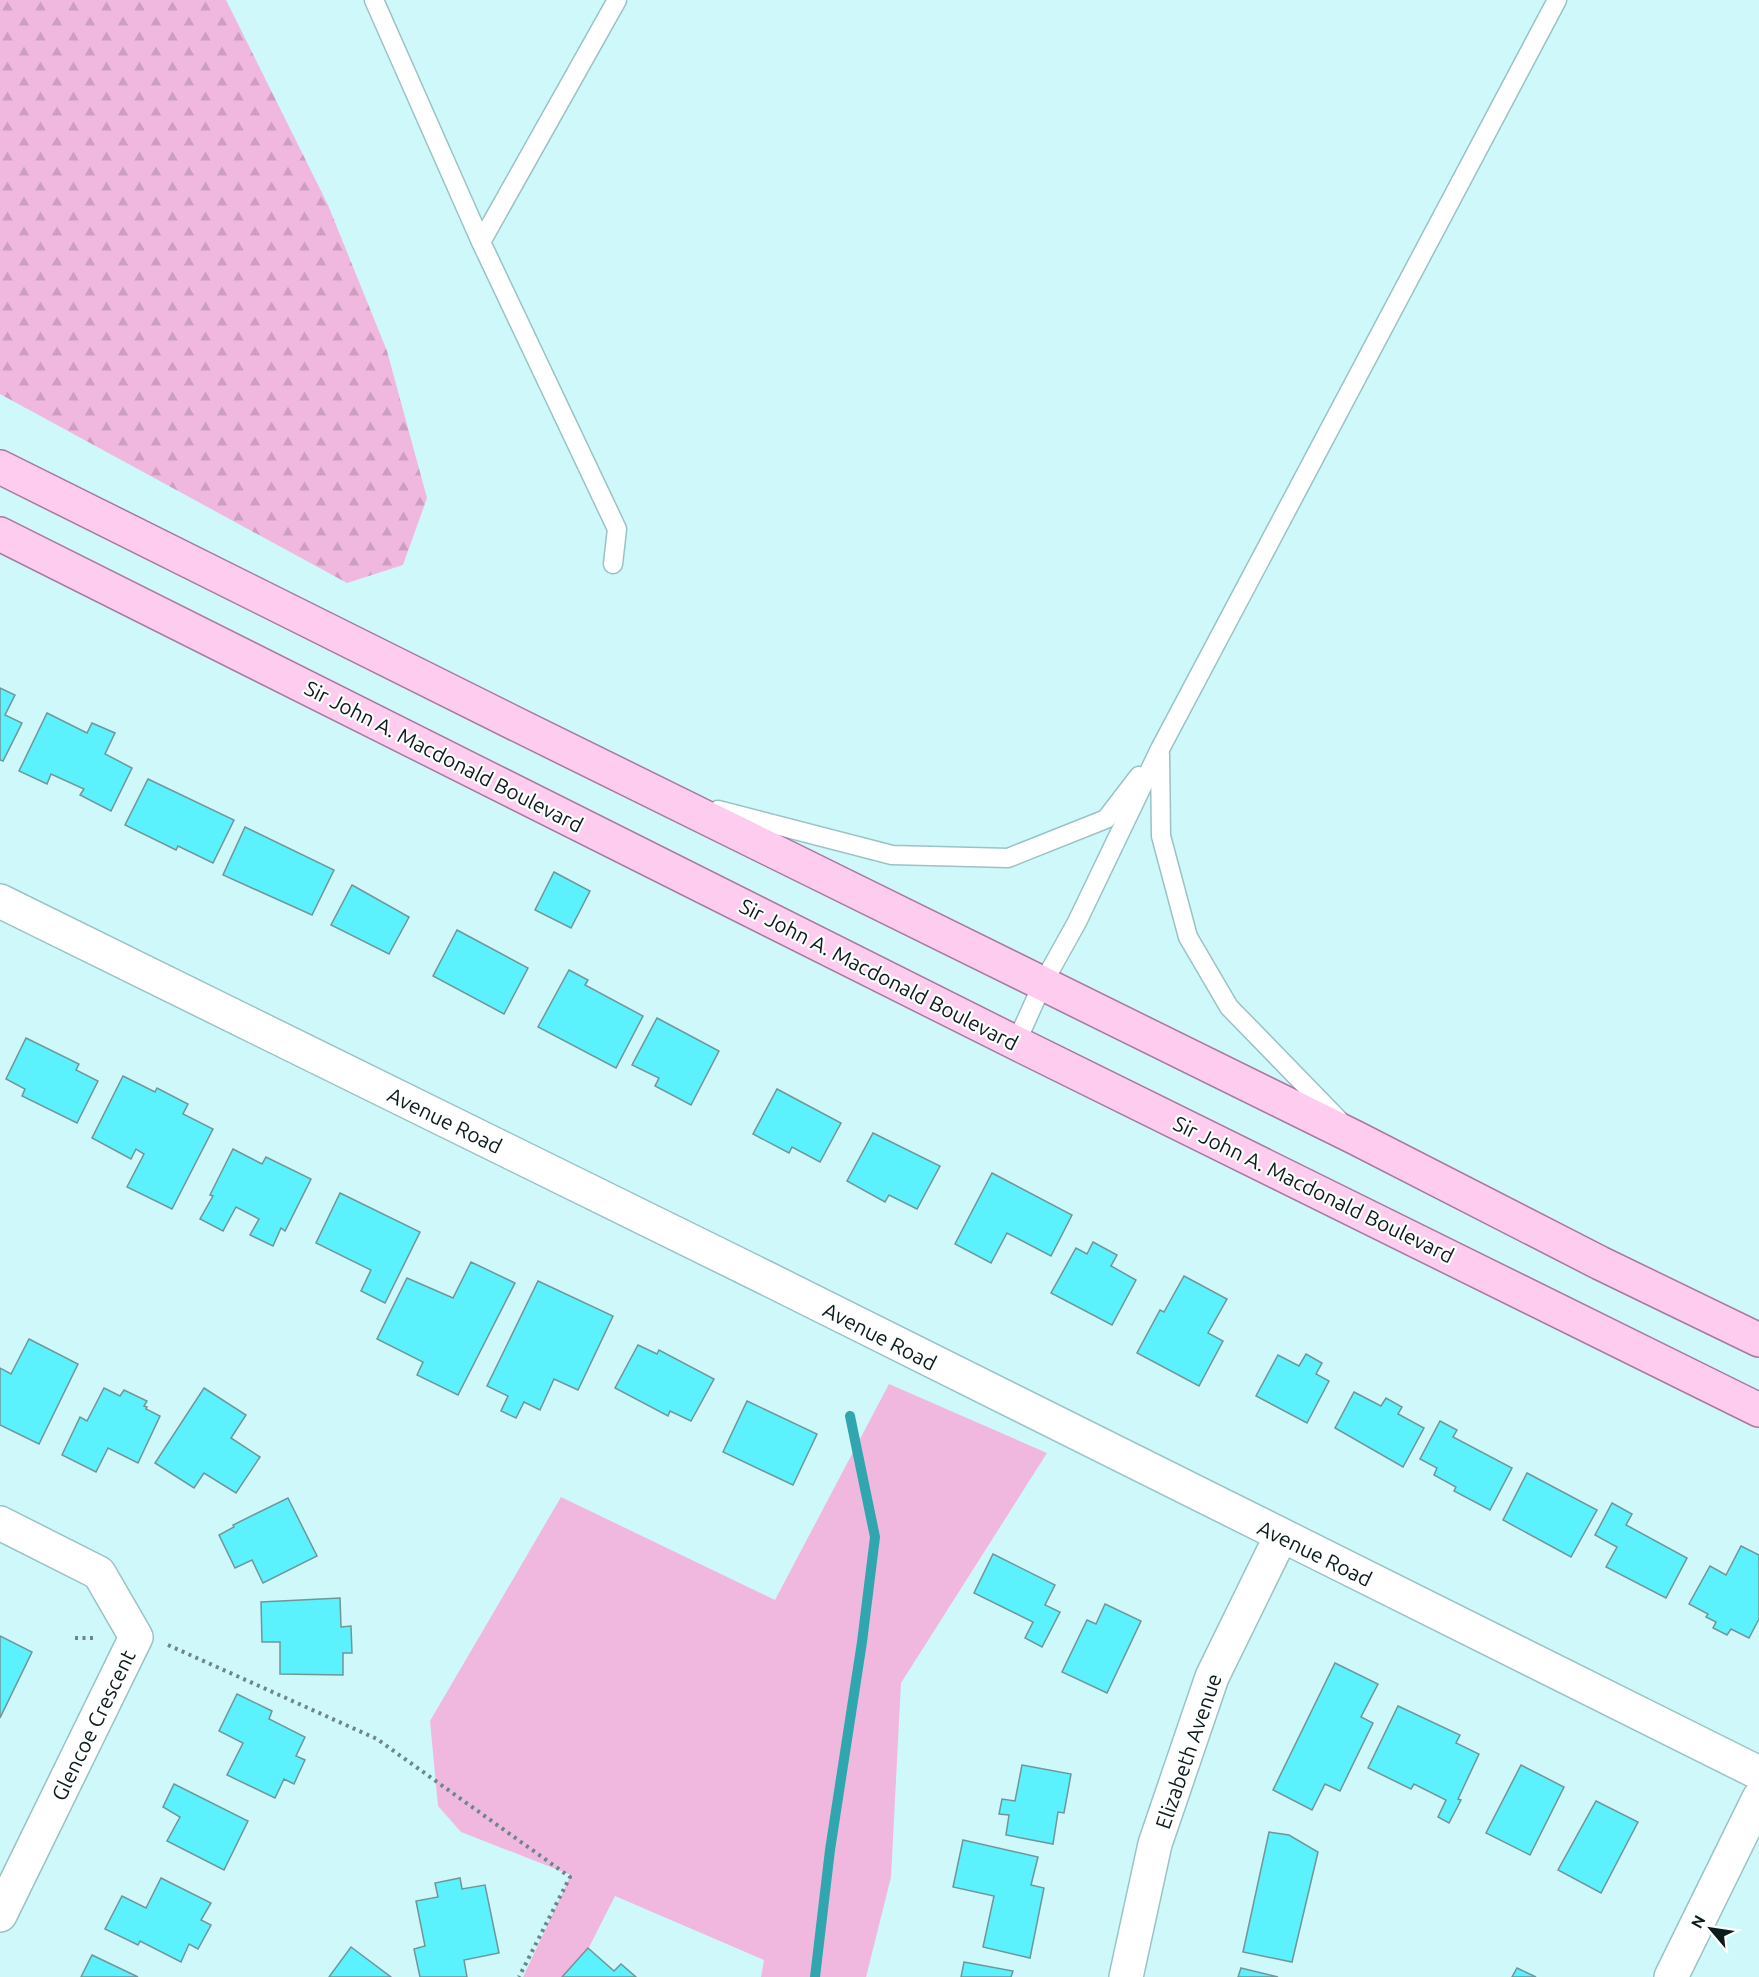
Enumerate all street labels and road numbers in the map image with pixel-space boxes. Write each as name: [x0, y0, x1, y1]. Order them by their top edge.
street label: Sir John A. Macdonald Boulevard: [301, 675, 587, 837]
street label: Sir John A. Macdonald Boulevard: [736, 893, 1022, 1055]
street label: Avenue Road: [384, 1082, 506, 1158]
street label: Sir John A. Macdonald Boulevard: [1170, 1110, 1458, 1268]
street label: Avenue Road: [819, 1297, 941, 1375]
street label: Avenue Road: [1254, 1515, 1376, 1591]
street label: Glencoe Crescent: [46, 1646, 140, 1804]
street label: Elizabeth Avenue: [1150, 1670, 1226, 1832]

